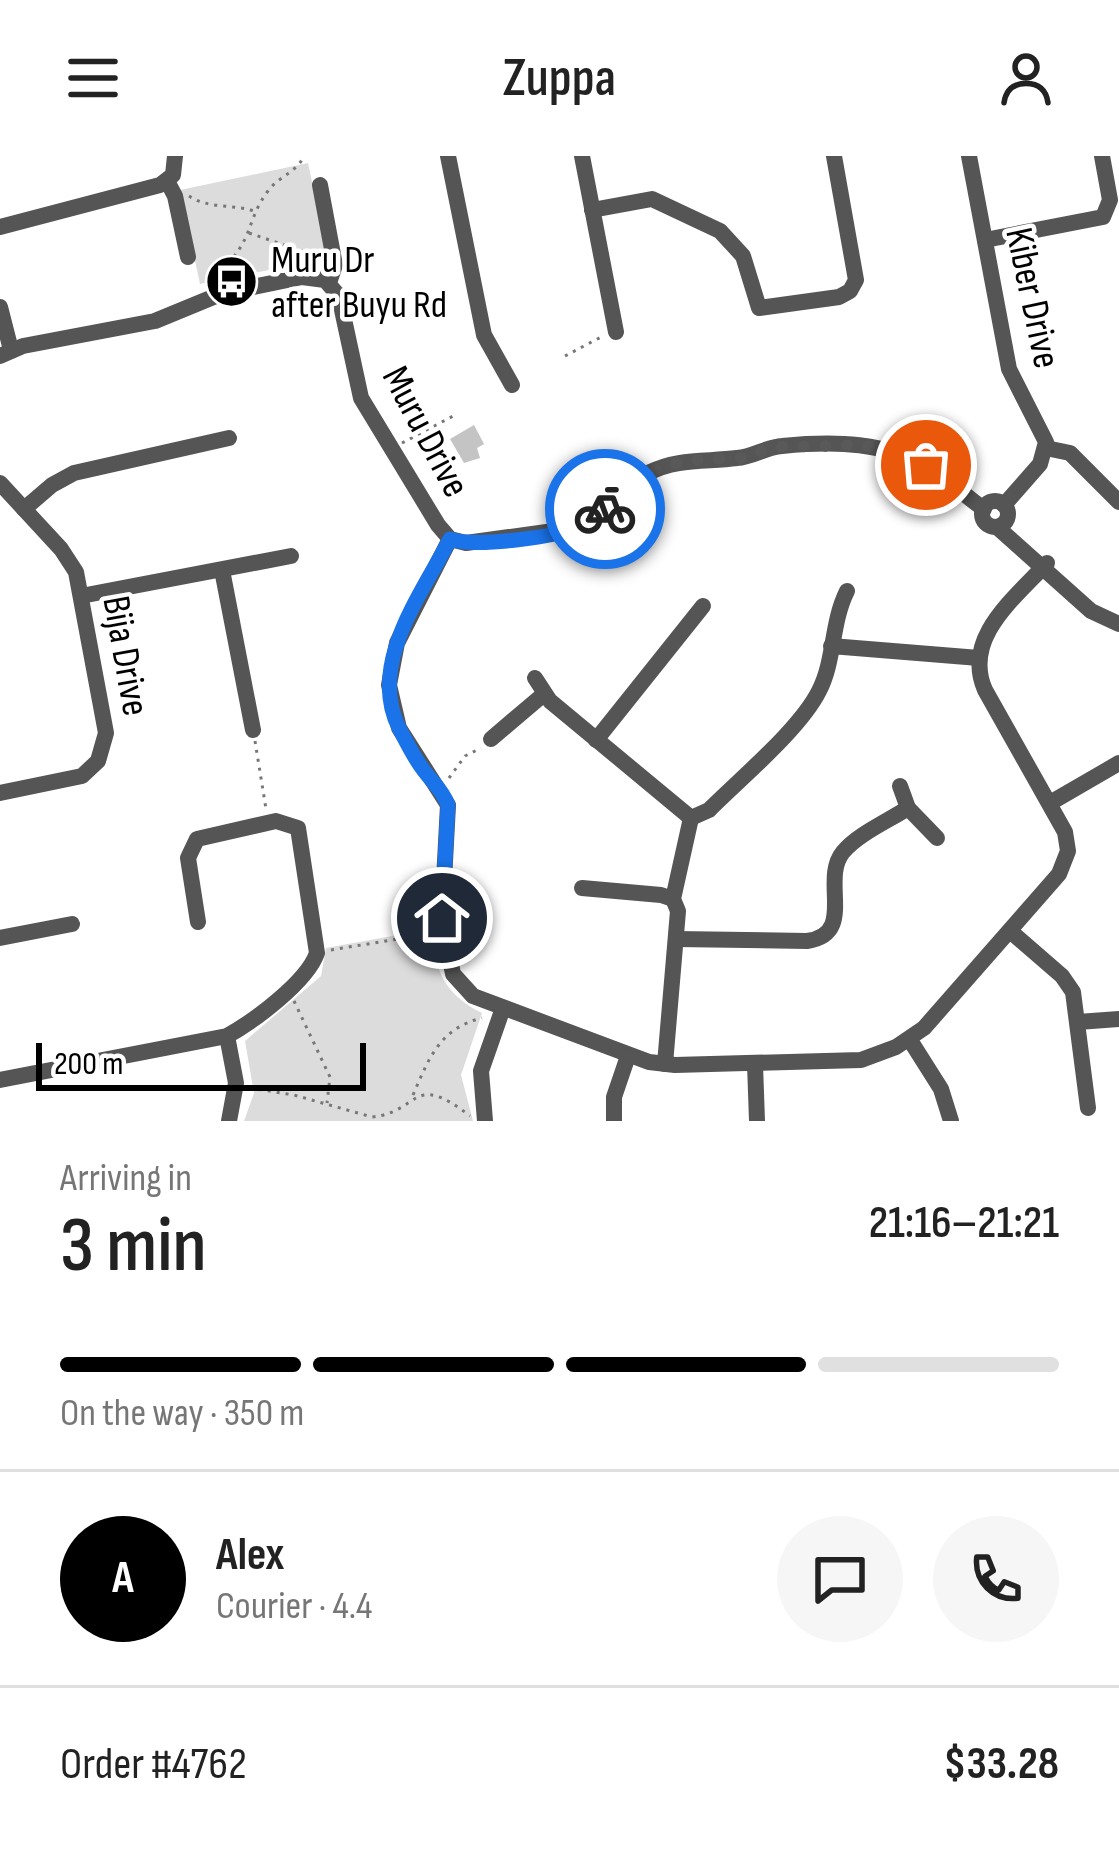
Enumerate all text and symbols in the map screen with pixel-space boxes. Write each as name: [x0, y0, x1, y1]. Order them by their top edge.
icon: menu: [60, 45, 126, 111]
icon: person: [993, 45, 1059, 111]
text: Zuppa: [503, 46, 616, 111]
street label: Kiber Drive: [994, 223, 1070, 373]
place label: Muru Dr after Buyu Rd: [271, 237, 447, 329]
bus stop icon: Muru Dr after Buyu Rd: [204, 254, 260, 310]
street label: Muru Drive: [371, 359, 479, 505]
pin: [875, 414, 977, 516]
icon: bag: [893, 432, 959, 498]
courier: [545, 449, 665, 569]
icon: bike: [572, 476, 638, 542]
street label: Bija Drive: [91, 592, 159, 720]
pin: [391, 867, 493, 969]
icon: home: [409, 885, 475, 951]
scale bar: [36, 1037, 366, 1090]
text: 200 m: [54, 1044, 123, 1084]
text: Arriving in: [60, 1155, 192, 1202]
text: 21:16–21:21: [869, 1196, 1059, 1251]
text: 3 min: [60, 1200, 207, 1293]
text: On the way · 350 m: [60, 1390, 304, 1437]
button: chat: [777, 1516, 903, 1642]
button: phone: [933, 1516, 1059, 1642]
text: Alex: [216, 1528, 284, 1583]
text: A: [112, 1551, 134, 1606]
text: Courier · 4.4: [216, 1583, 372, 1630]
text: Order #4762: [60, 1737, 247, 1792]
text: $33.28: [944, 1737, 1059, 1792]

